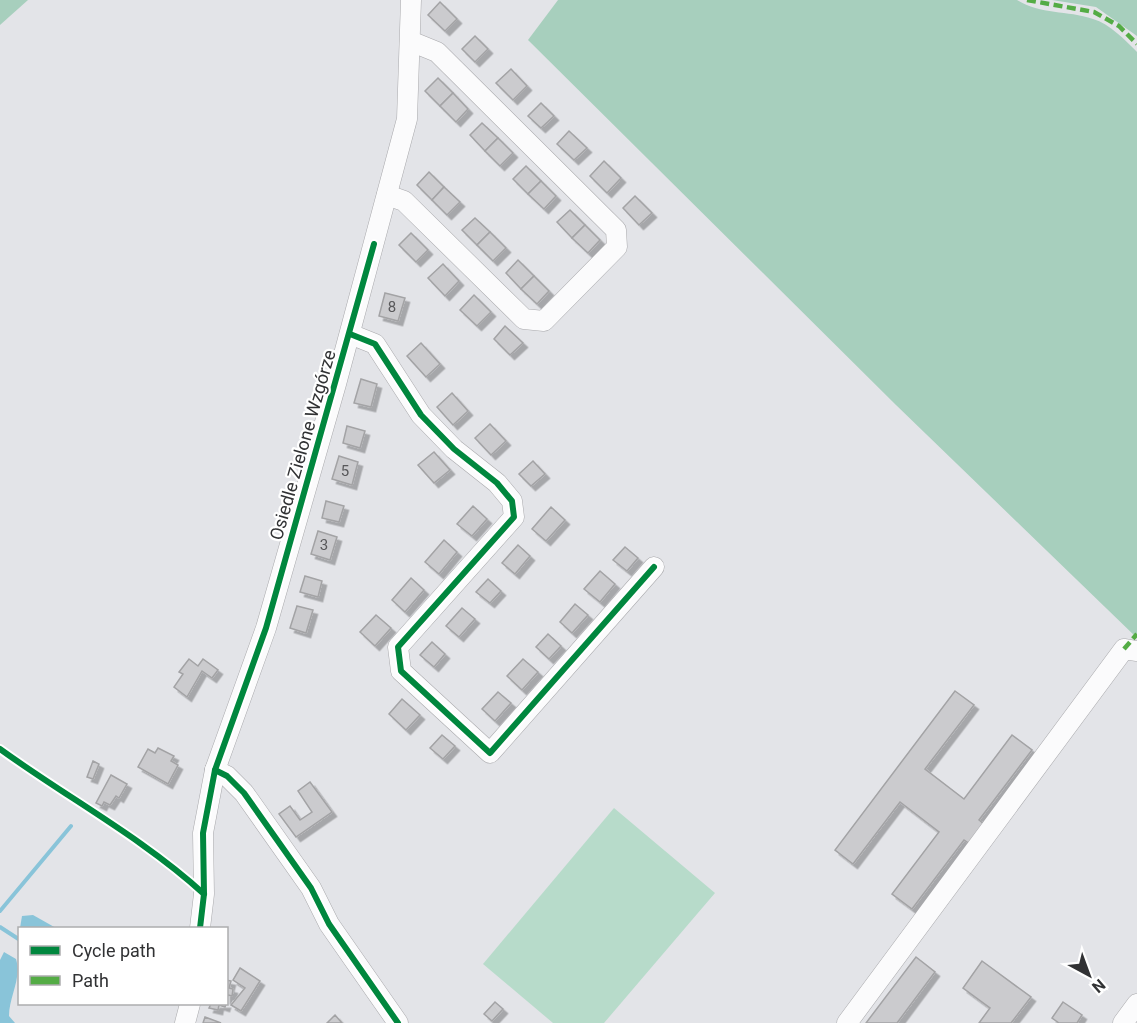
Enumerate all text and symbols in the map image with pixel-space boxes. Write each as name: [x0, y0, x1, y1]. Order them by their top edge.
house number: 8: [388, 298, 396, 316]
street label: Osiedle Zielone Wzgórze: [265, 347, 340, 542]
house number: 5: [341, 462, 349, 480]
house number: 3: [320, 536, 328, 554]
legend: [18, 927, 228, 1005]
text: Cycle path: [72, 940, 156, 961]
north arrow: [1059, 945, 1119, 1005]
text: Path: [72, 970, 109, 991]
text: N: [1088, 975, 1109, 997]

